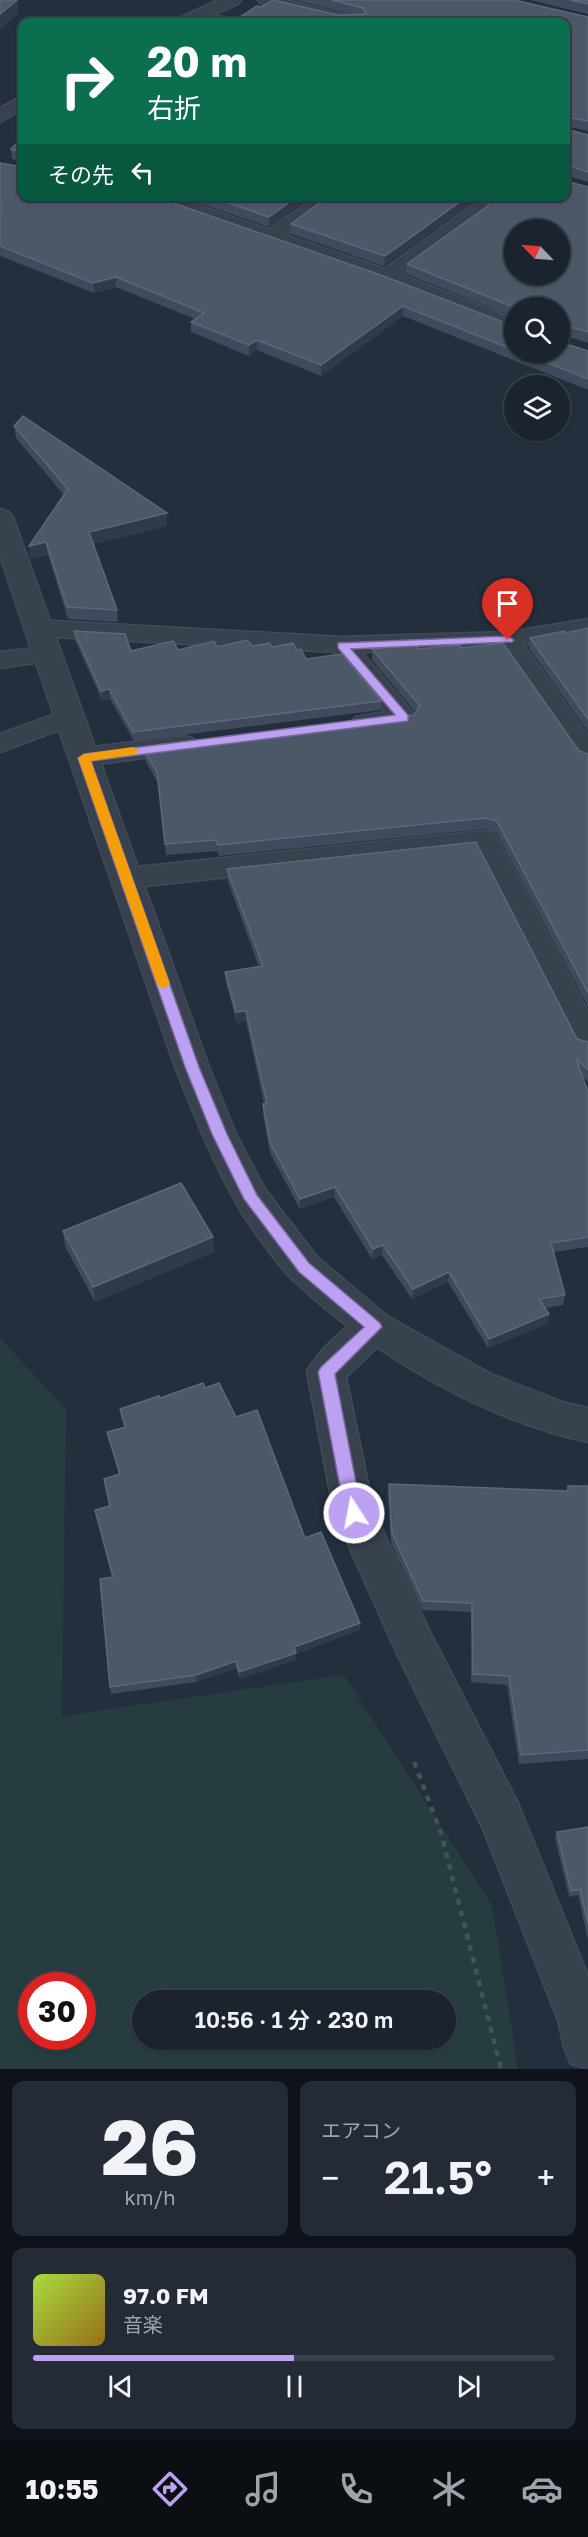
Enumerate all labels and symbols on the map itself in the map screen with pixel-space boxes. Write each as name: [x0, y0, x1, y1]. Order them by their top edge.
north arrow: [504, 219, 570, 285]
pin: [482, 578, 533, 640]
position arrow: [322, 1481, 386, 1545]
speed limit sign: 30: [18, 1972, 96, 2050]

